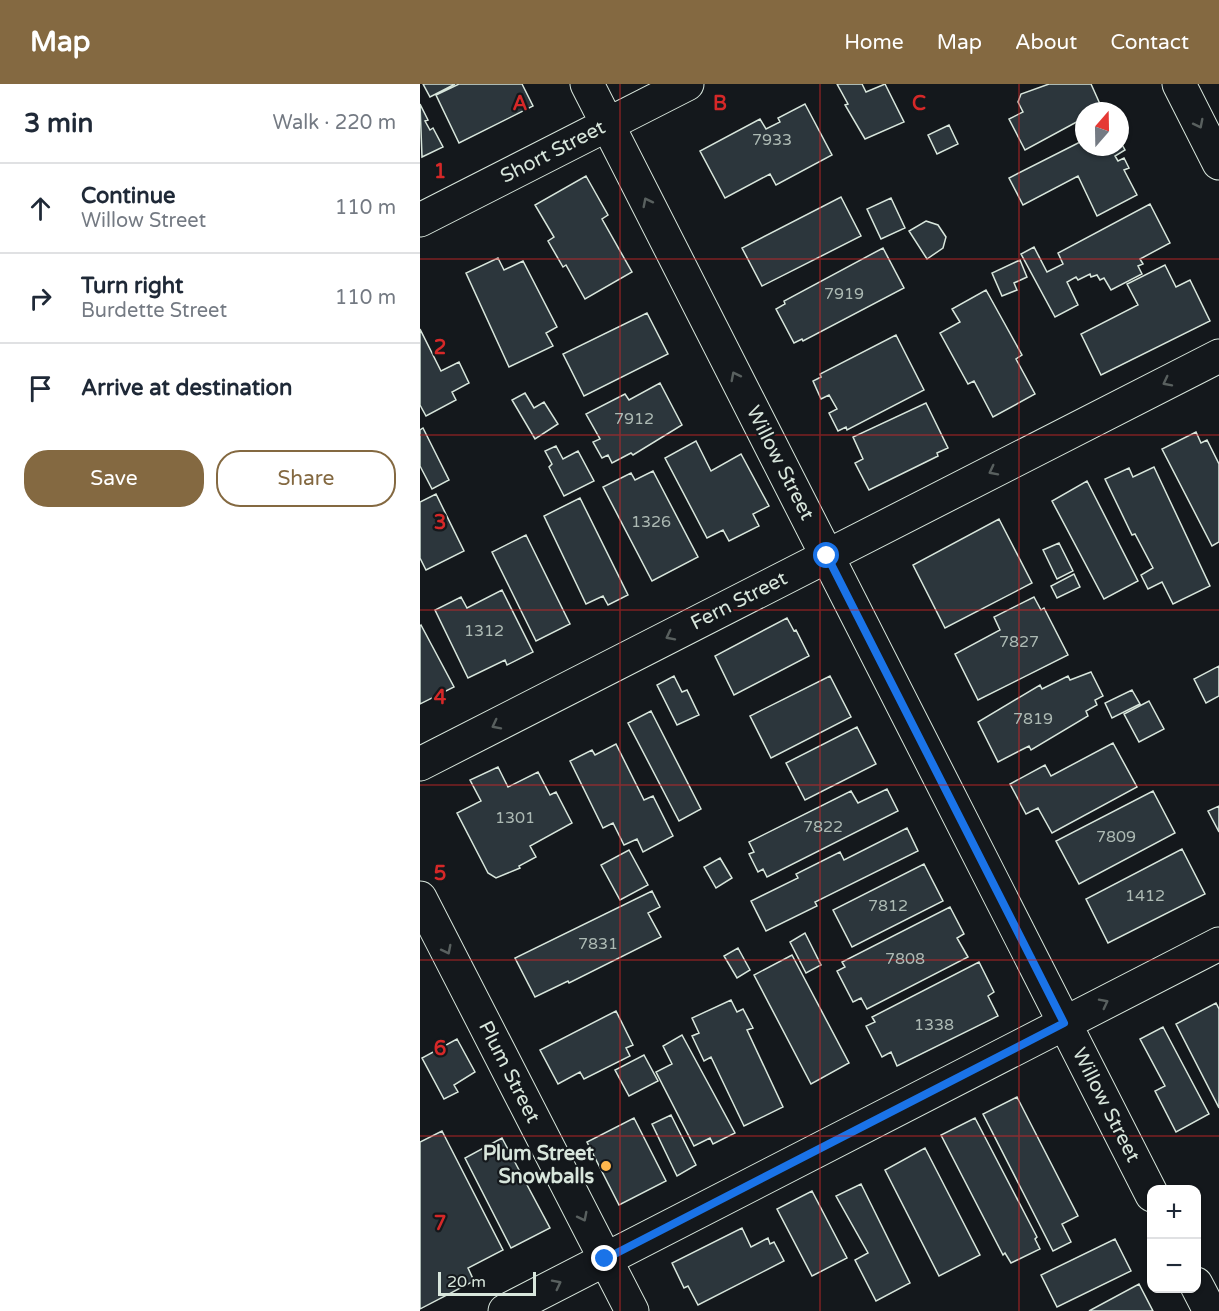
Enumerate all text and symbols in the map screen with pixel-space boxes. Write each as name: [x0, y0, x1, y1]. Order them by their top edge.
text: Map: [30, 25, 90, 59]
text: Home: [844, 30, 904, 55]
text: Map: [937, 30, 982, 55]
text: About: [1015, 30, 1077, 55]
text: Contact: [1110, 30, 1189, 55]
text: A: [513, 92, 528, 116]
text: B: [713, 92, 727, 116]
text: C: [912, 92, 926, 116]
north arrow: [1075, 102, 1129, 156]
text: 3 min: [24, 108, 93, 139]
text: Walk · 220 m: [273, 111, 396, 135]
street label: Short Street: [497, 115, 610, 189]
one-way arrow: [1192, 117, 1203, 128]
house number: 7933: [752, 130, 792, 150]
text: 1: [434, 160, 446, 184]
text: Continue: [81, 183, 176, 209]
icon: ahead: [24, 192, 57, 225]
text: 110 m: [335, 196, 396, 220]
one-way arrow: [643, 197, 654, 208]
text: Willow Street: [81, 209, 206, 233]
text: Turn right: [81, 273, 183, 299]
icon: right: [24, 282, 57, 315]
house number: 7919: [824, 284, 864, 304]
text: 110 m: [335, 286, 396, 310]
text: Burdette Street: [81, 299, 227, 323]
text: 2: [434, 336, 446, 360]
one-way arrow: [731, 371, 742, 382]
icon: arrive: [24, 372, 57, 405]
text: Arrive at destination: [81, 375, 292, 401]
one-way arrow: [1162, 375, 1173, 387]
street label: Willow Street: [741, 402, 819, 525]
house number: 7912: [614, 409, 654, 429]
button: Save: [24, 450, 204, 507]
button: Share: [216, 450, 396, 507]
one-way arrow: [989, 464, 1000, 475]
text: 3: [434, 511, 446, 535]
house number: 1326: [631, 512, 671, 532]
route start: [813, 542, 839, 568]
street label: Fern Street: [687, 566, 791, 636]
house number: 1312: [464, 621, 504, 641]
one-way arrow: [666, 629, 676, 640]
house number: 7827: [999, 632, 1039, 652]
text: 4: [434, 686, 447, 710]
house number: 7819: [1013, 709, 1053, 729]
one-way arrow: [492, 718, 503, 729]
house number: 1301: [495, 808, 535, 828]
house number: 7822: [803, 817, 843, 837]
house number: 7809: [1096, 827, 1136, 847]
text: 5: [434, 862, 446, 886]
house number: 1412: [1125, 886, 1165, 906]
house number: 7812: [868, 896, 908, 916]
house number: 7831: [578, 934, 618, 954]
one-way arrow: [439, 943, 451, 954]
house number: 7808: [885, 949, 925, 969]
one-way arrow: [1098, 999, 1108, 1010]
house number: 1338: [914, 1015, 954, 1035]
street label: Plum Street: [473, 1017, 545, 1127]
text: 6: [434, 1037, 446, 1061]
street label: Willow Street: [1067, 1044, 1145, 1167]
place label: Plum Street Snowballs: [483, 1142, 594, 1189]
marker: Plum Street Snowballs: [599, 1159, 613, 1173]
map controls: [1147, 1185, 1201, 1293]
button: +: [1147, 1185, 1201, 1239]
one-way arrow: [576, 1210, 588, 1221]
text: 7: [434, 1212, 446, 1236]
button: −: [1147, 1239, 1201, 1293]
route end: [591, 1245, 617, 1271]
scale bar: [438, 1269, 536, 1296]
text: 20 m: [447, 1272, 486, 1292]
one-way arrow: [551, 1280, 561, 1291]

